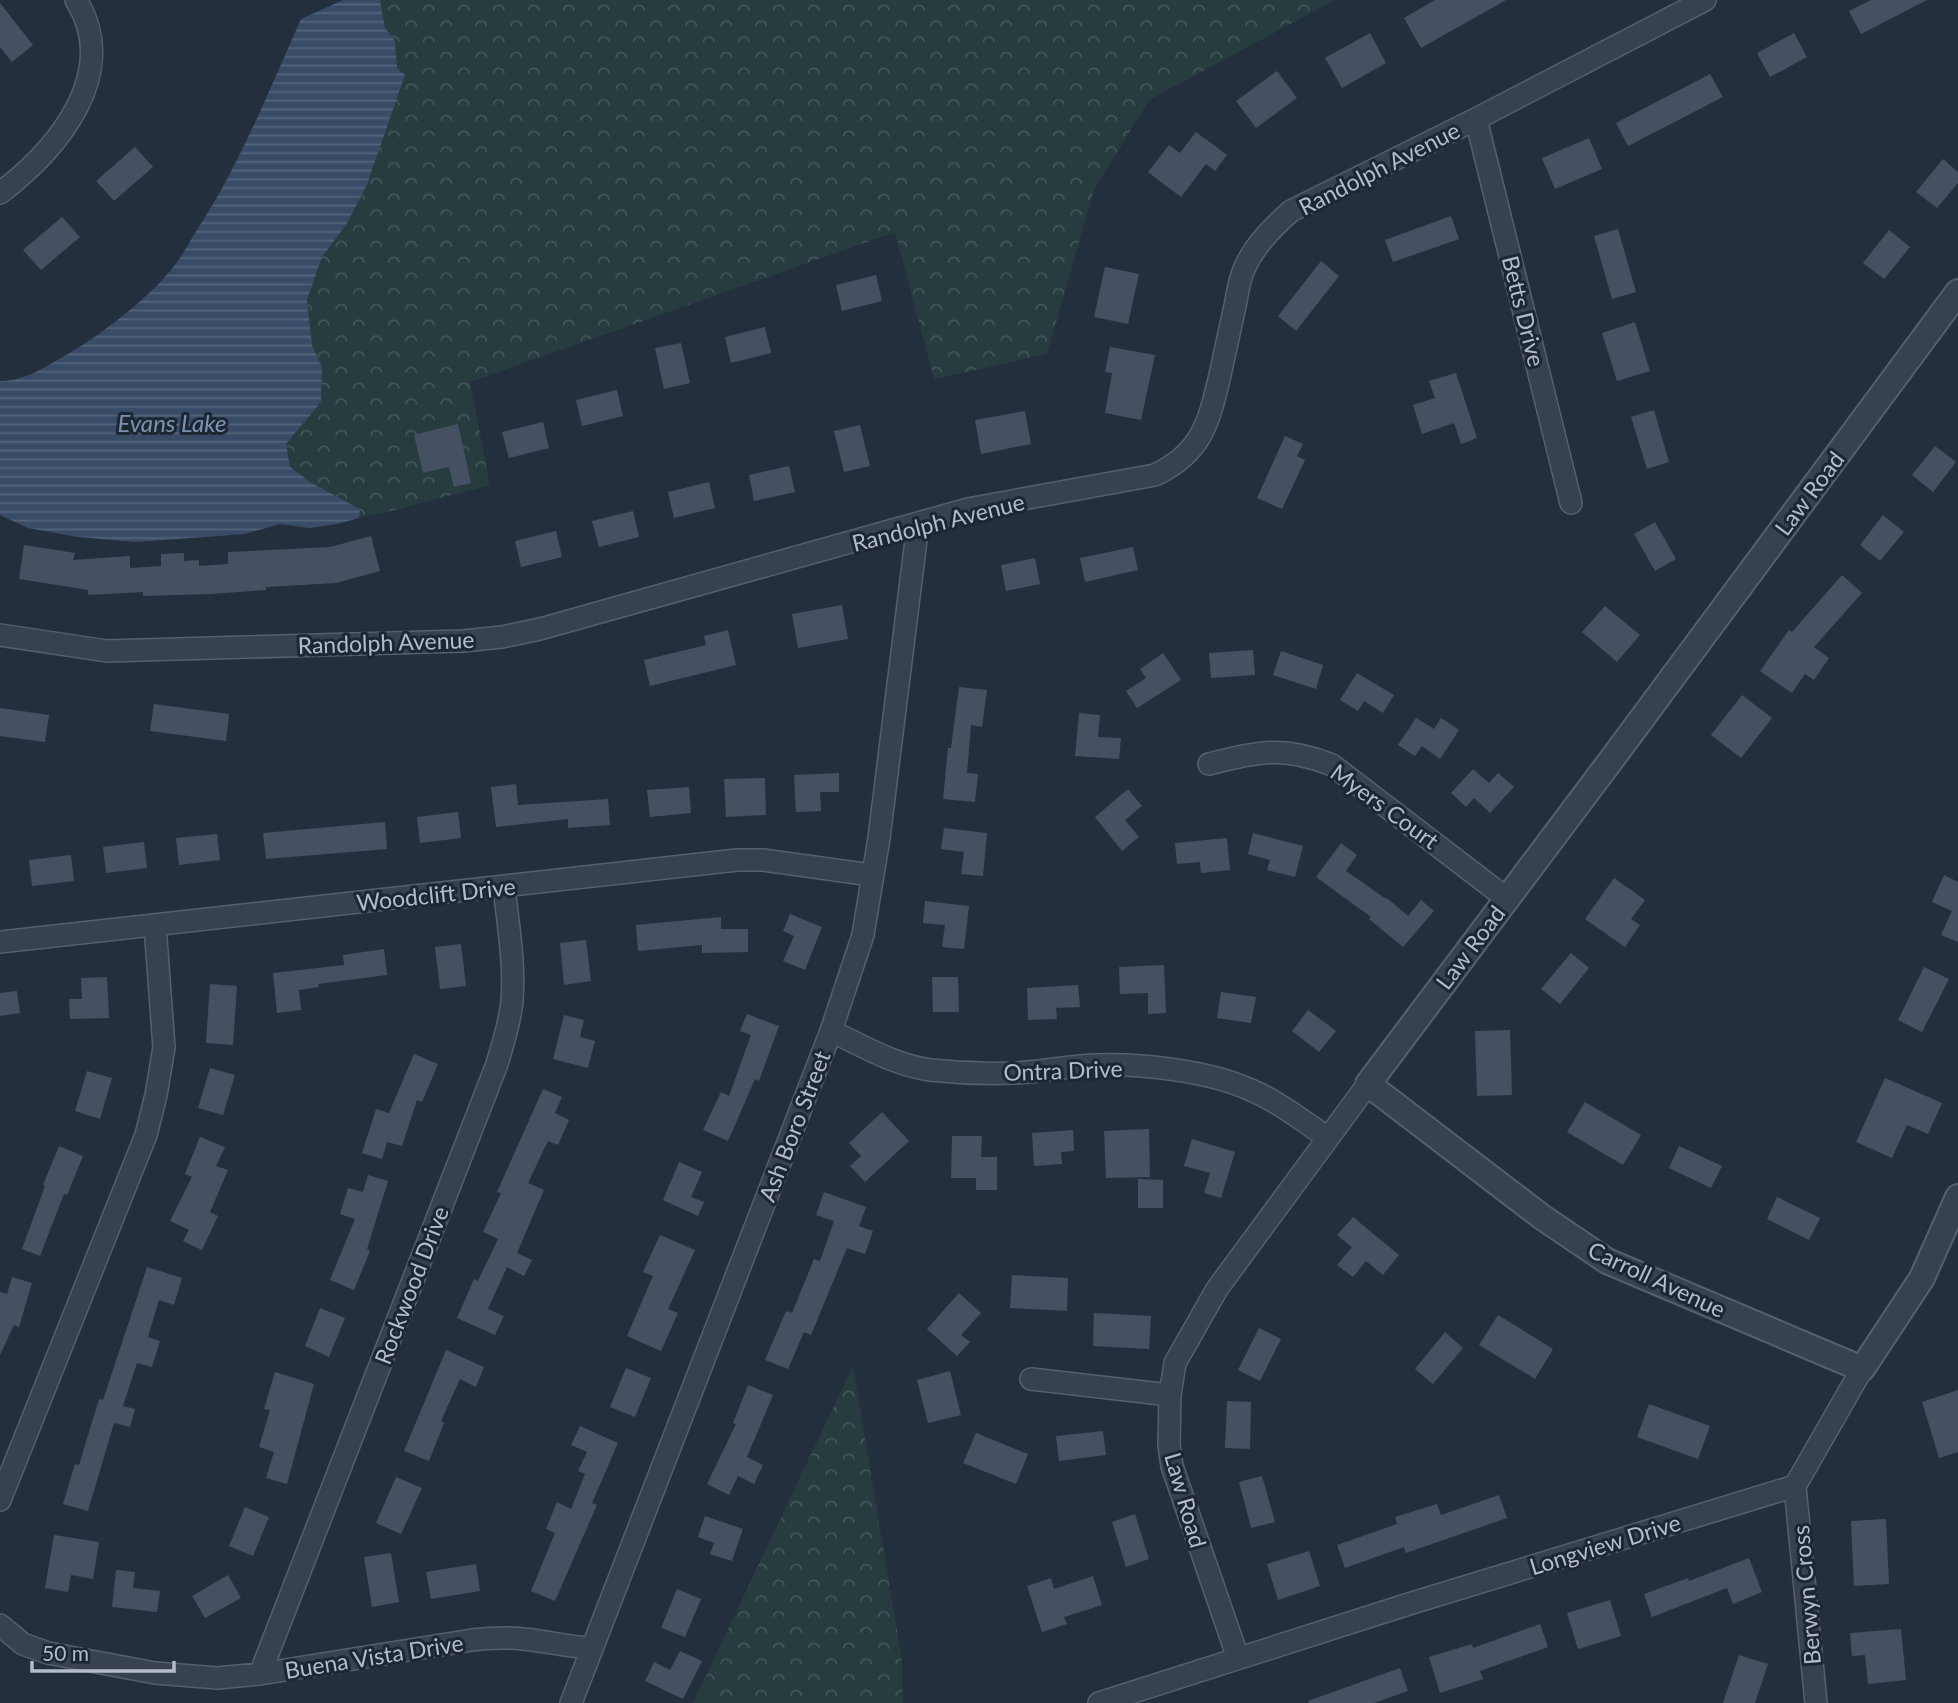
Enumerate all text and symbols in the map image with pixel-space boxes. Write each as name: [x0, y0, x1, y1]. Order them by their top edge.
street label: Randolph Avenue: [1294, 115, 1464, 221]
street label: Betts Drive: [1497, 253, 1551, 369]
water label: Evans Lake: [117, 408, 227, 437]
street label: Law Road: [1768, 446, 1850, 540]
street label: Randolph Avenue: [849, 487, 1027, 557]
street label: Randolph Avenue: [297, 625, 475, 659]
street label: Myers Court: [1326, 757, 1445, 855]
street label: Woodclift Drive: [355, 872, 517, 916]
street label: Law Road: [1429, 900, 1511, 994]
street label: Ash Boro Street: [752, 1046, 836, 1205]
street label: Ontra Drive: [1003, 1054, 1123, 1086]
street label: Rockwood Drive: [368, 1202, 454, 1368]
street label: Carroll Avenue: [1584, 1235, 1730, 1323]
street label: Law Road: [1159, 1449, 1213, 1551]
street label: Longview Drive: [1526, 1508, 1684, 1580]
street label: Berwyn Cross: [1786, 1524, 1826, 1666]
street label: Buena Vista Drive: [283, 1628, 465, 1684]
scale bar: [32, 1630, 173, 1674]
text: 50 m: [42, 1640, 89, 1665]

